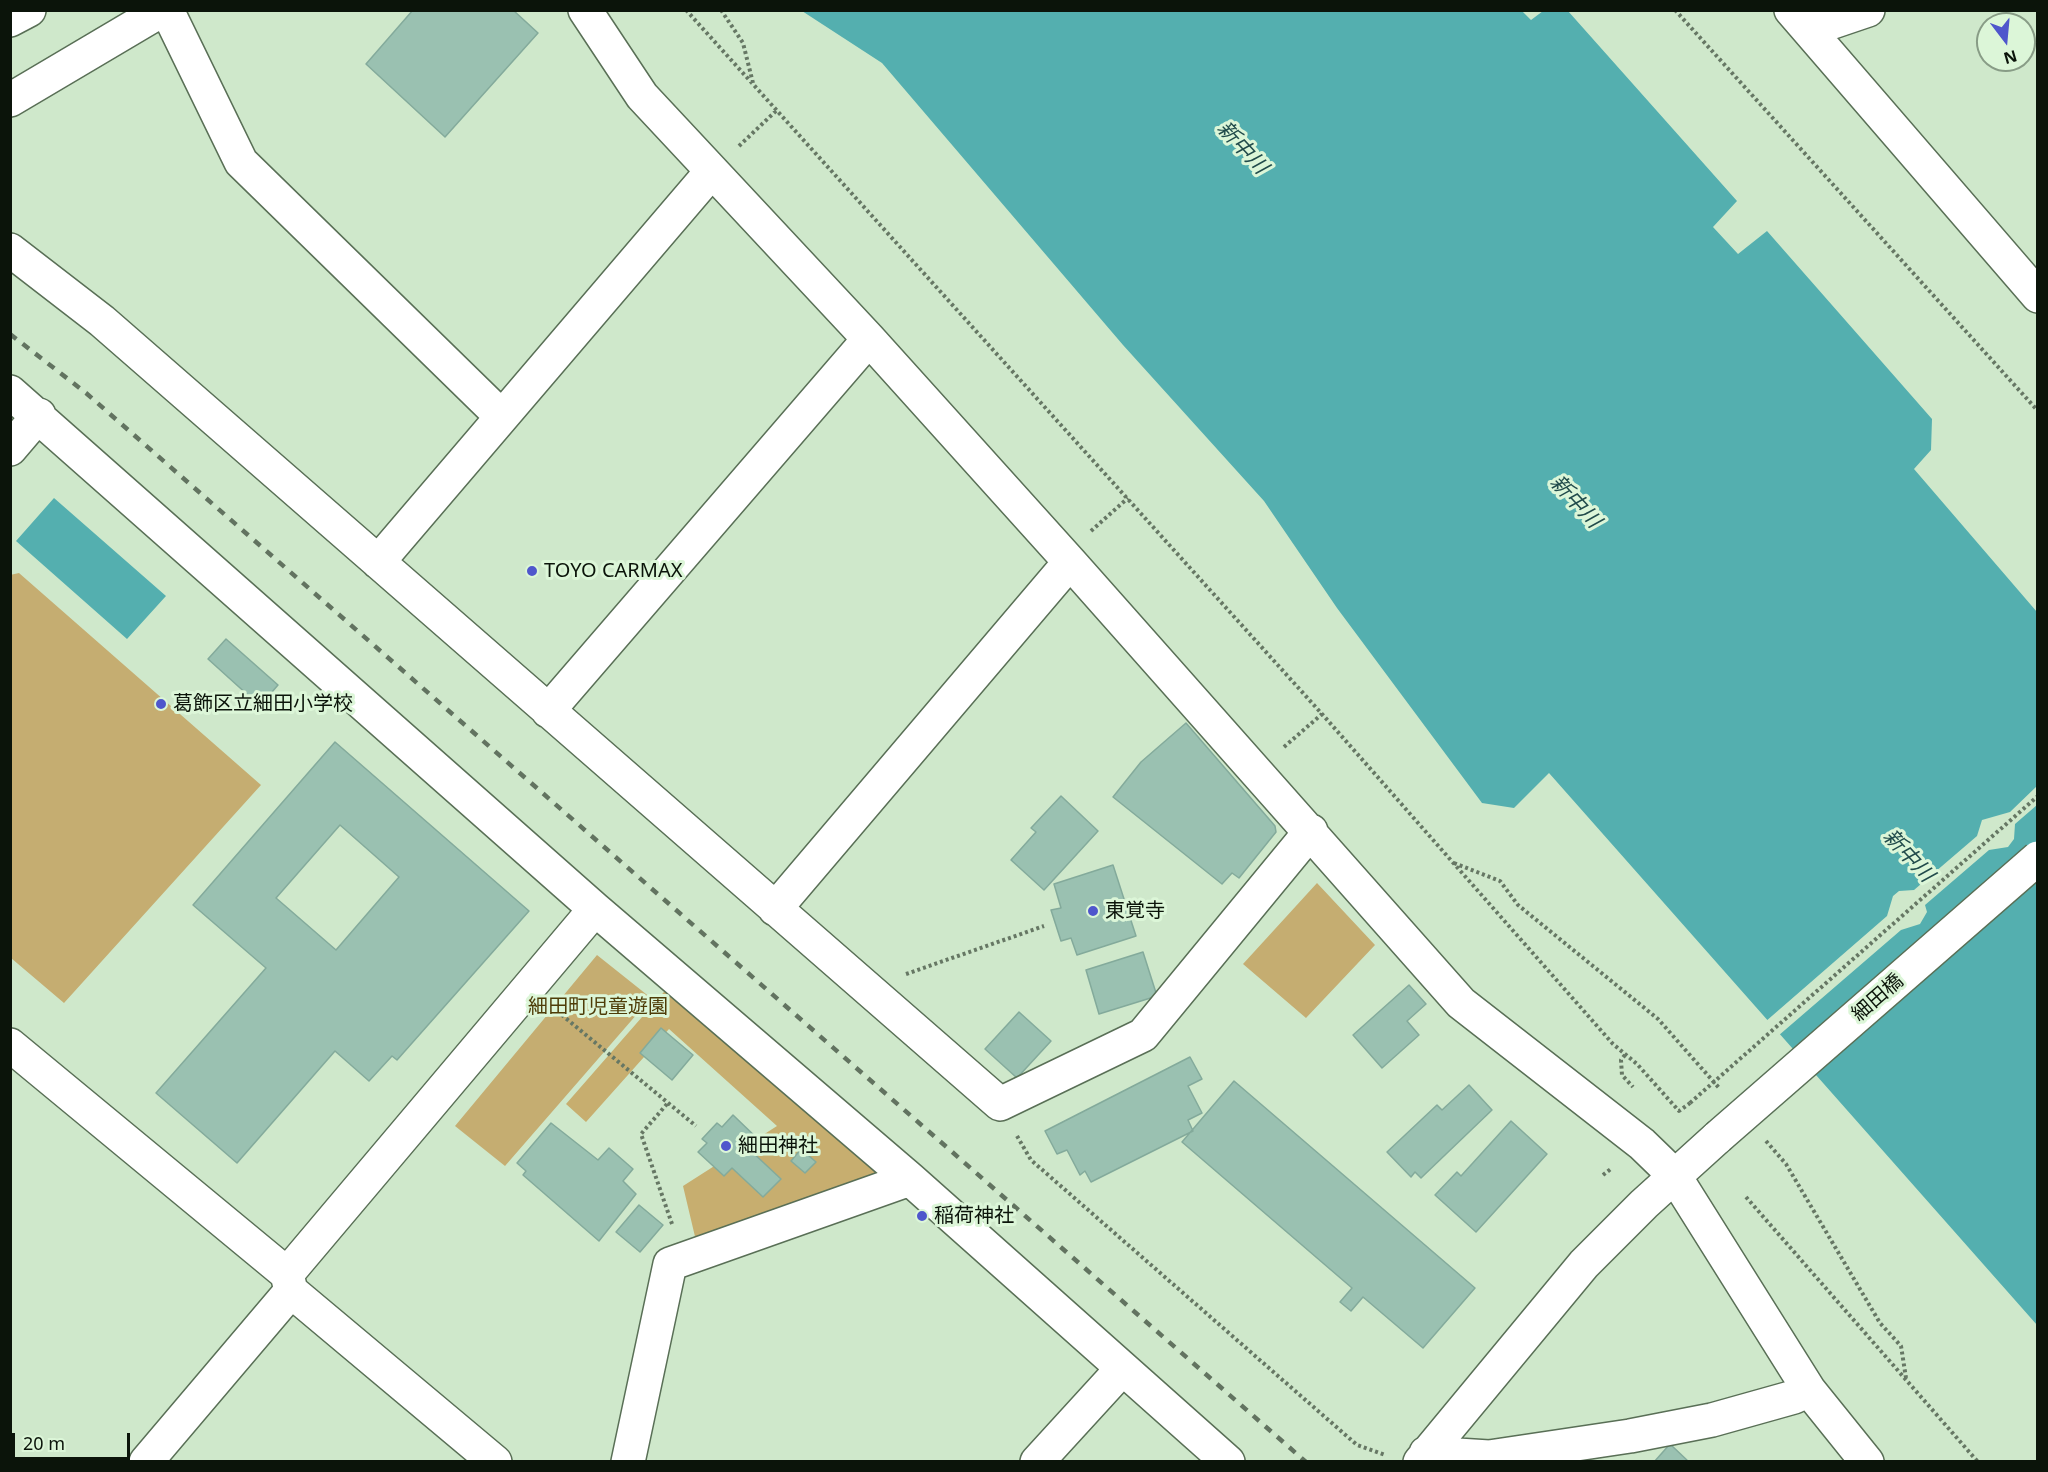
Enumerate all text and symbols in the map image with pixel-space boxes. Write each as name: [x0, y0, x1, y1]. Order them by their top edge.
north arrow: [1976, 12, 2036, 72]
text: N: [2001, 45, 2020, 70]
water label: 新中川: [1211, 116, 1273, 180]
water label: 新中川: [1544, 470, 1606, 534]
place label: TOYO CARMAX: [544, 559, 682, 583]
marker: TOYO CARMAX: [525, 564, 539, 578]
place label: 葛飾区立細田小学校: [173, 692, 353, 716]
marker: 葛飾区立細田小学校: [154, 697, 168, 711]
water label: 新中川: [1877, 824, 1939, 888]
place label: 東覚寺: [1105, 899, 1165, 923]
marker: 東覚寺: [1086, 904, 1100, 918]
street label: 細田橋: [1847, 969, 1909, 1027]
park label: 細田町児童遊園: [528, 995, 668, 1019]
place label: 細田神社: [738, 1134, 818, 1158]
marker: 細田神社: [719, 1139, 733, 1153]
place label: 稲荷神社: [934, 1204, 1014, 1228]
marker: 稲荷神社: [915, 1209, 929, 1223]
scale bar: [15, 1421, 134, 1459]
text: 20 m: [23, 1431, 65, 1455]

